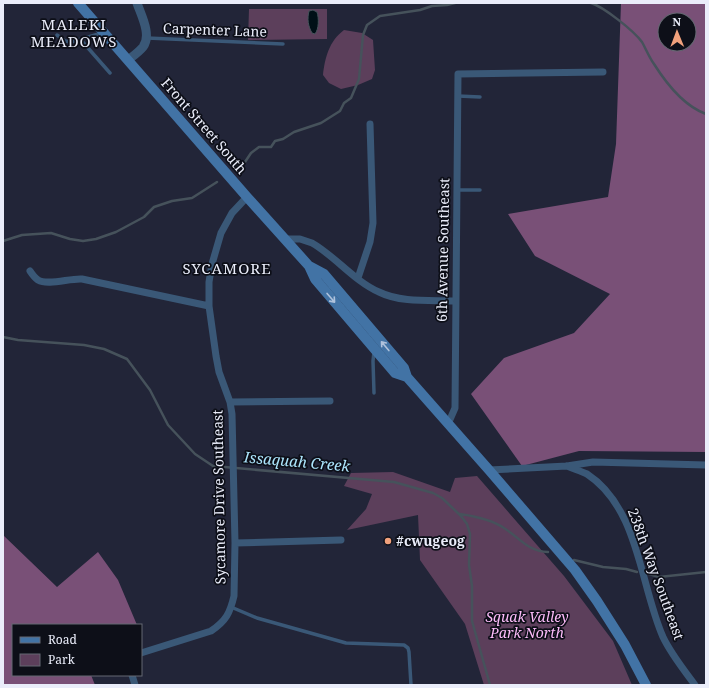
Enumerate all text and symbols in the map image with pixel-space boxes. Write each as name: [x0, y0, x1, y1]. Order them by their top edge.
north arrow: [657, 12, 697, 52]
district label: MALEKI MEADOWS: [31, 14, 117, 51]
text: N: [672, 14, 682, 29]
street label: Carpenter Lane: [163, 18, 267, 41]
street label: Front Street South: [157, 74, 252, 178]
street label: 6th Avenue Southeast: [432, 178, 453, 322]
district label: SYCAMORE: [183, 258, 271, 278]
one-way arrow: [326, 292, 335, 302]
one-way arrow: [381, 340, 390, 351]
street label: Sycamore Drive Southeast: [207, 410, 230, 584]
water label: Issaquah Creek: [242, 446, 351, 476]
street label: 238th Way Southeast: [624, 505, 689, 642]
place label: #cwugeog: [396, 531, 465, 550]
marker: #cwugeog: [383, 536, 393, 546]
park label: Squak Valley Park North: [485, 607, 569, 642]
legend: [12, 624, 142, 676]
text: Road: [48, 631, 78, 648]
text: Park: [48, 651, 76, 668]

